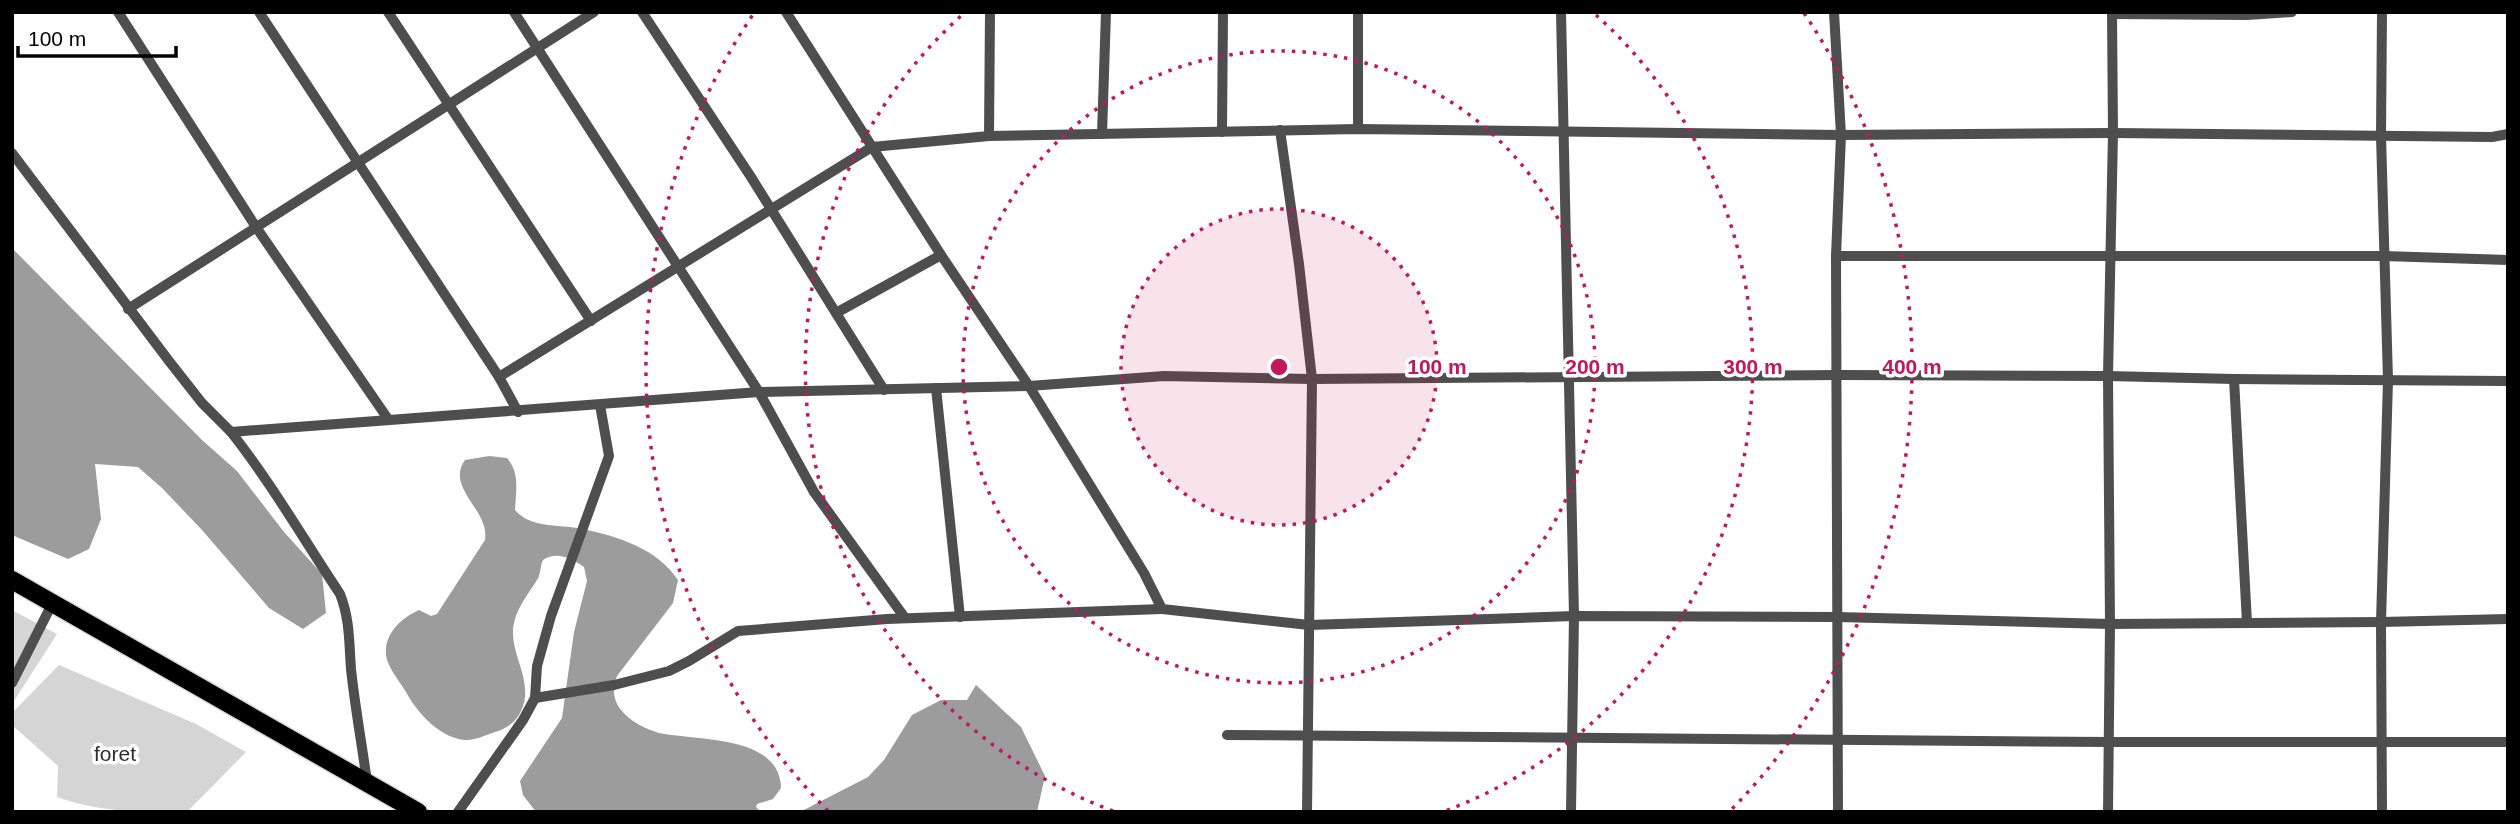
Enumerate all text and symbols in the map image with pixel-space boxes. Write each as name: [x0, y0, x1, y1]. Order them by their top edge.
scale bar: [18, 14, 175, 58]
text: 100 m: [28, 27, 86, 50]
centre of rings: [1267, 355, 1291, 379]
text: 100 m: [1407, 355, 1467, 378]
text: 200 m: [1565, 355, 1625, 378]
text: 300 m: [1723, 355, 1783, 378]
text: 400 m: [1882, 355, 1942, 378]
park label: foret: [94, 742, 136, 765]

